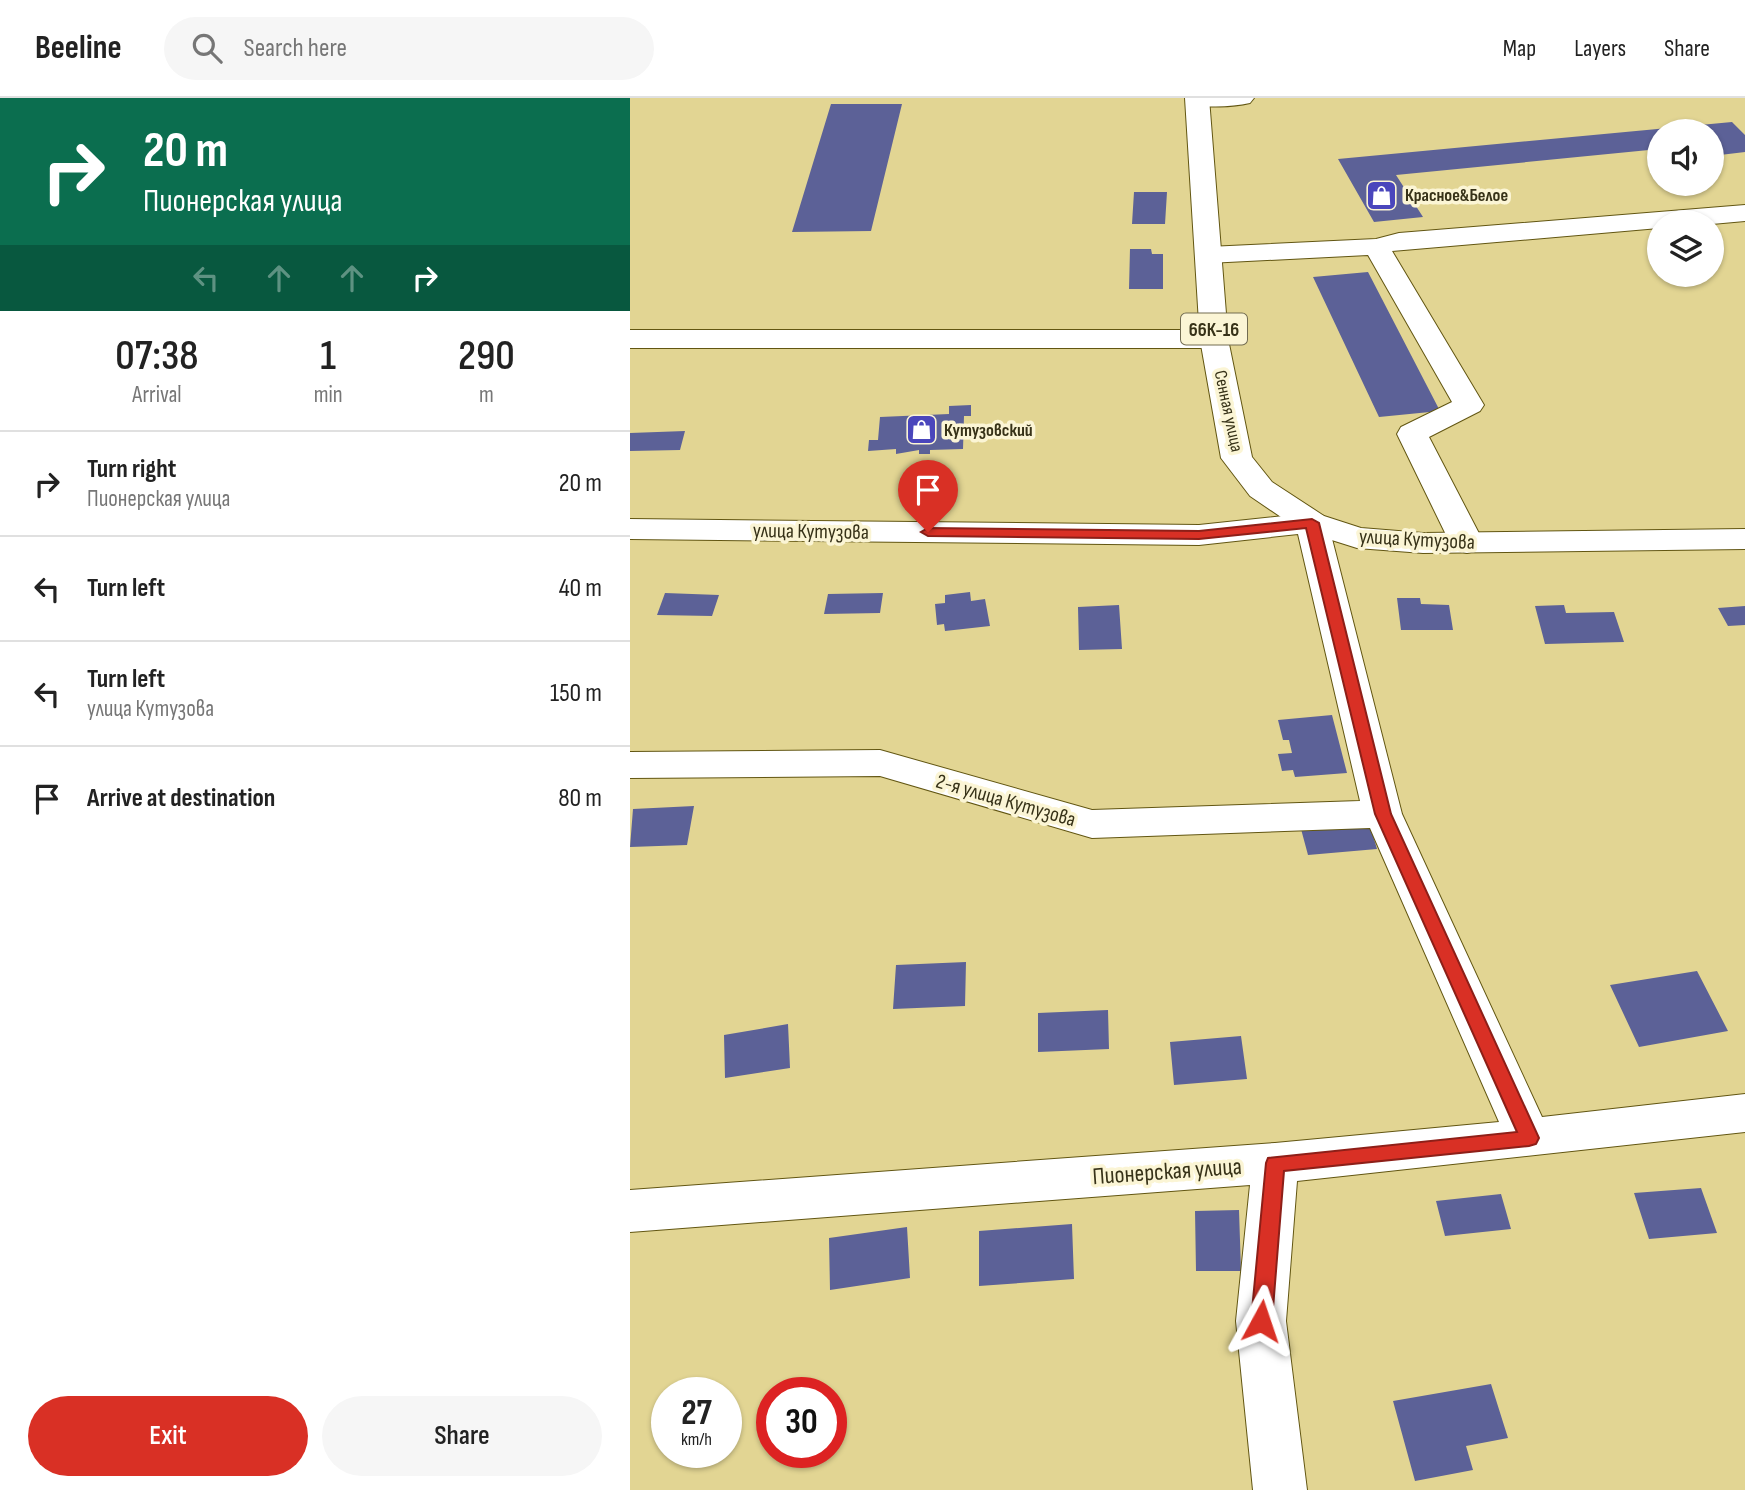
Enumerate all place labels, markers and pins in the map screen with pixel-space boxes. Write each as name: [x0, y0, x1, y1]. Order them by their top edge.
shop icon: Красное&Белое: [1365, 178, 1399, 212]
place label: Красное&Белое: [1405, 185, 1508, 206]
shop icon: Кутузовский: [904, 413, 938, 447]
place label: Кутузовский: [944, 420, 1033, 441]
pin: [898, 460, 958, 532]

